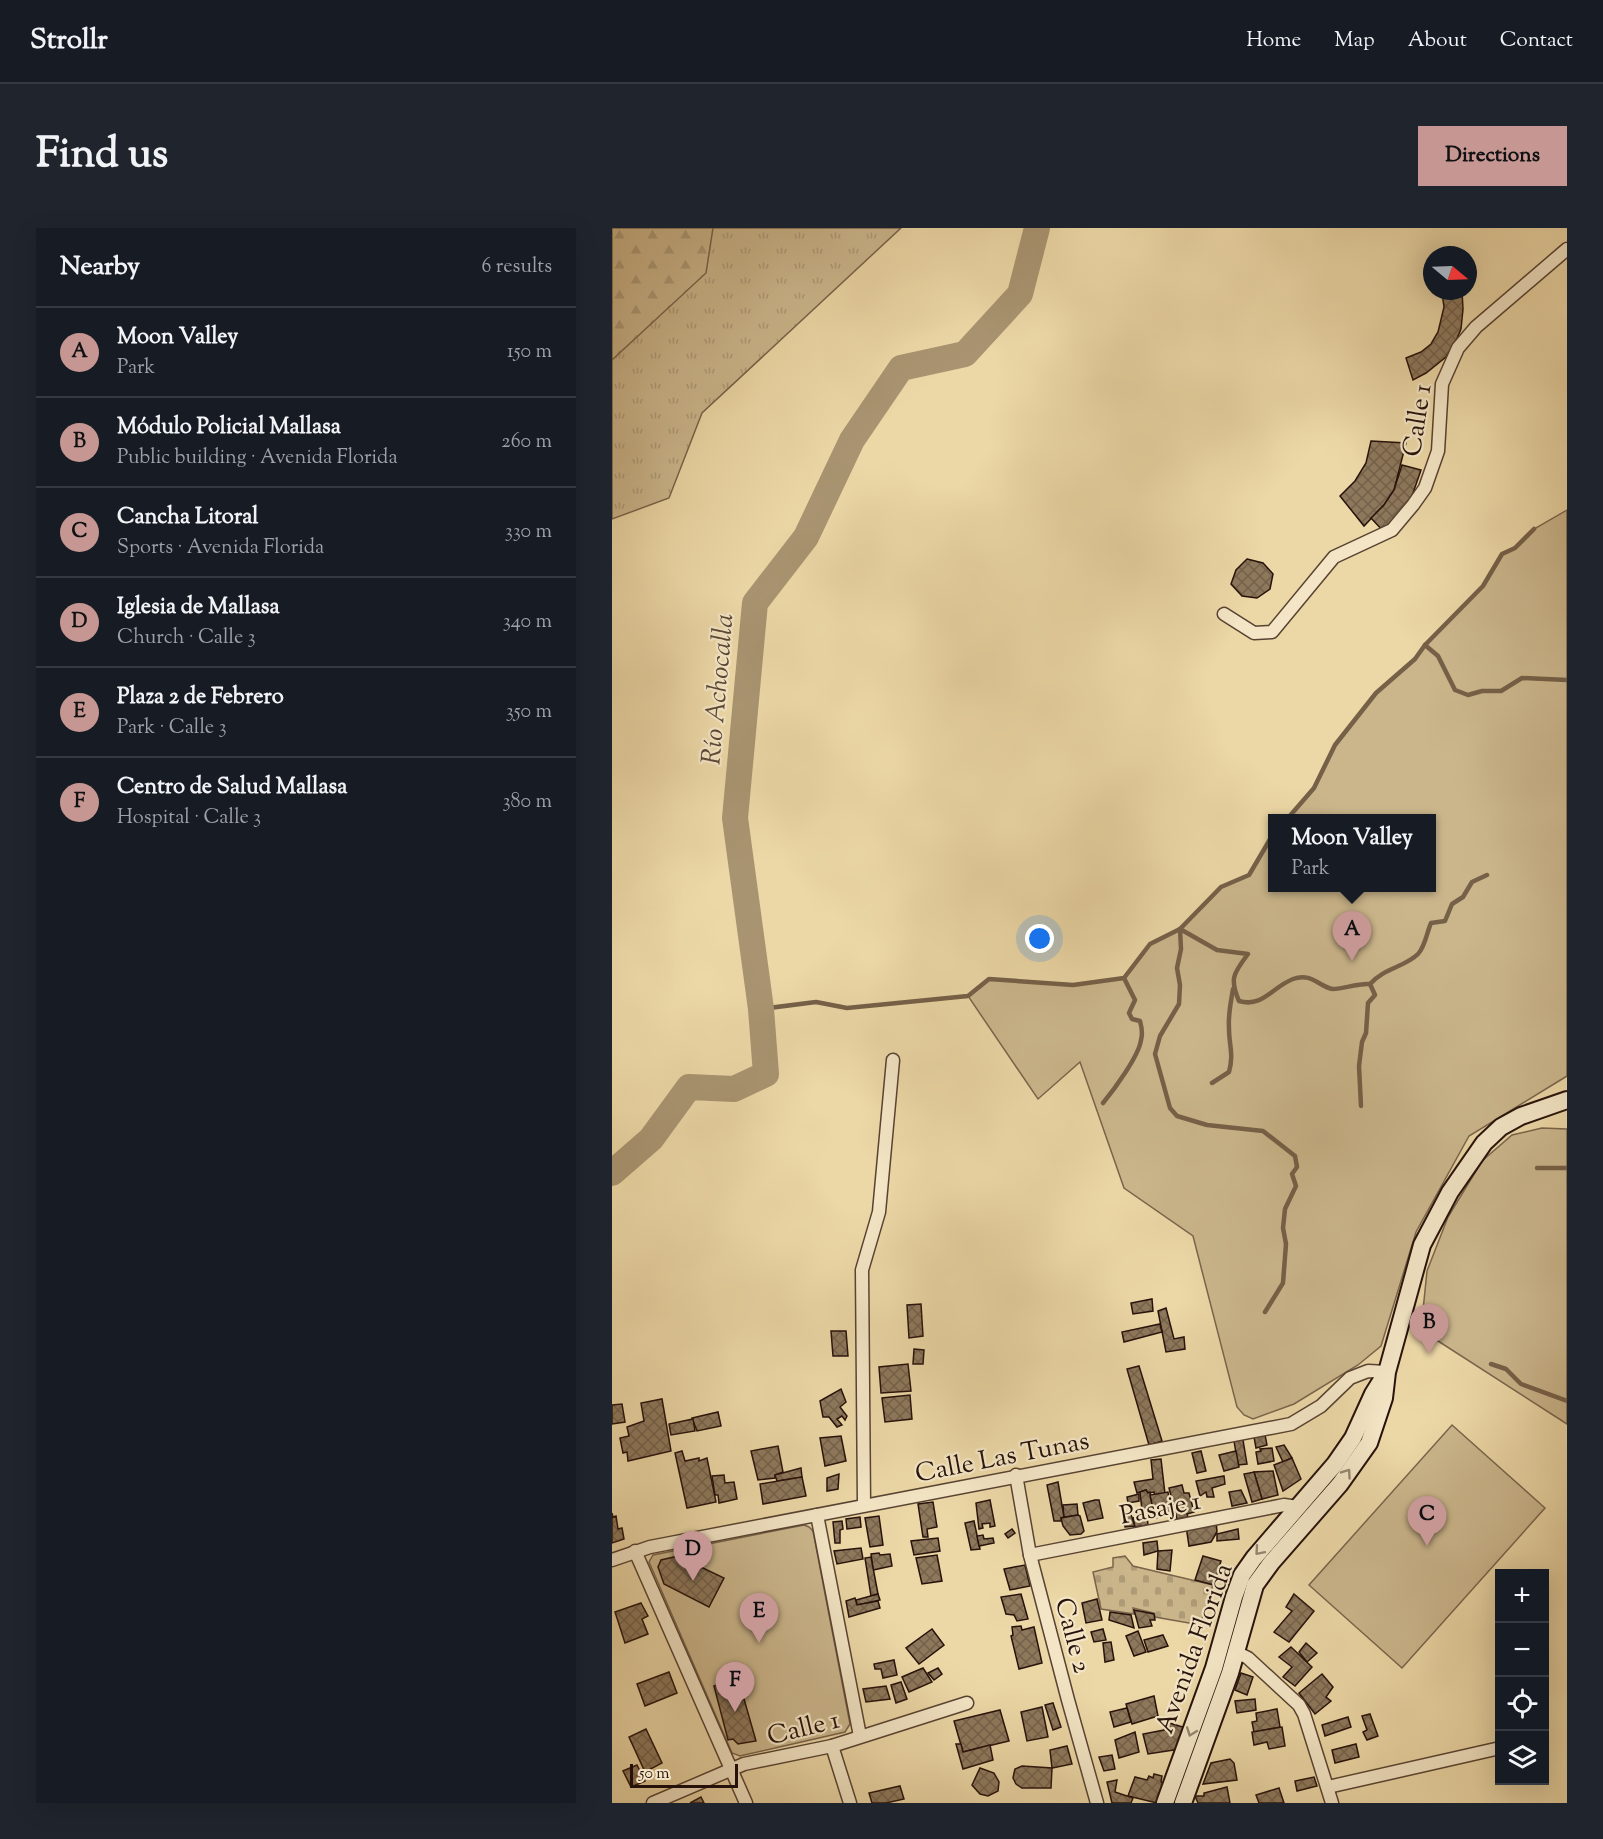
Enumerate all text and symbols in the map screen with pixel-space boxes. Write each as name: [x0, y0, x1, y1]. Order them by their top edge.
text: Strollr: [30, 21, 108, 61]
text: Home: [1246, 26, 1301, 56]
text: Map: [1334, 26, 1375, 56]
text: About: [1408, 26, 1467, 56]
text: Contact: [1500, 26, 1573, 56]
text: Find us: [36, 126, 168, 186]
button: Directions: [1418, 126, 1567, 186]
north arrow: [1423, 246, 1477, 300]
text: Nearby: [60, 249, 140, 286]
text: 6 results: [482, 253, 552, 282]
text: Moon Valley: [117, 322, 238, 354]
text: A: [71, 338, 88, 367]
text: 150 m: [507, 338, 552, 367]
text: Park: [117, 354, 155, 383]
street label: Calle 1: [1394, 381, 1443, 459]
text: Módulo Policial Mallasa: [117, 412, 341, 444]
text: B: [73, 428, 86, 457]
text: 260 m: [501, 428, 552, 457]
text: Public building · Avenida Florida: [117, 444, 398, 473]
text: Cancha Litoral: [117, 502, 258, 534]
text: C: [71, 518, 88, 547]
text: 330 m: [505, 518, 552, 547]
text: Sports · Avenida Florida: [117, 534, 324, 563]
text: Iglesia de Mallasa: [117, 592, 280, 624]
text: D: [72, 608, 87, 637]
text: 340 m: [503, 608, 552, 637]
water label: Río Achocalla: [693, 612, 746, 766]
text: Church · Calle 3: [117, 624, 256, 653]
text: Plaza 2 de Febrero: [117, 682, 284, 714]
text: E: [73, 698, 86, 727]
text: 350 m: [506, 698, 552, 727]
text: Park · Calle 3: [117, 714, 226, 743]
text: Centro de Salud Mallasa: [117, 772, 347, 804]
text: F: [74, 788, 85, 817]
text: 380 m: [503, 788, 552, 817]
text: Hospital · Calle 3: [117, 804, 261, 833]
popup: [1268, 814, 1436, 892]
text: Moon Valley: [1291, 823, 1413, 855]
text: Park: [1291, 855, 1330, 884]
pin: A: [1332, 912, 1372, 961]
your location: [1025, 924, 1054, 953]
pin: B: [1410, 1304, 1448, 1354]
street label: Calle Las Tunas: [912, 1423, 1093, 1493]
one-way arrow: [1340, 1469, 1351, 1480]
street label: Pasaje 1: [1117, 1483, 1204, 1535]
pin: C: [1408, 1496, 1446, 1546]
pin: D: [674, 1532, 712, 1581]
one-way arrow: [1256, 1544, 1267, 1555]
street label: Avenida Florida: [1147, 1559, 1243, 1739]
map controls: [1495, 1569, 1549, 1785]
button: +: [1495, 1569, 1549, 1623]
pin: E: [740, 1594, 778, 1643]
street label: Calle 2: [1044, 1594, 1099, 1677]
button: −: [1495, 1623, 1549, 1677]
pin: F: [716, 1662, 754, 1712]
button: locate: [1495, 1677, 1549, 1731]
street label: Calle 1: [764, 1703, 844, 1756]
one-way arrow: [1185, 1726, 1198, 1737]
button: layers: [1495, 1731, 1549, 1785]
scale bar: [630, 1761, 738, 1788]
text: 50 m: [639, 1763, 670, 1786]

